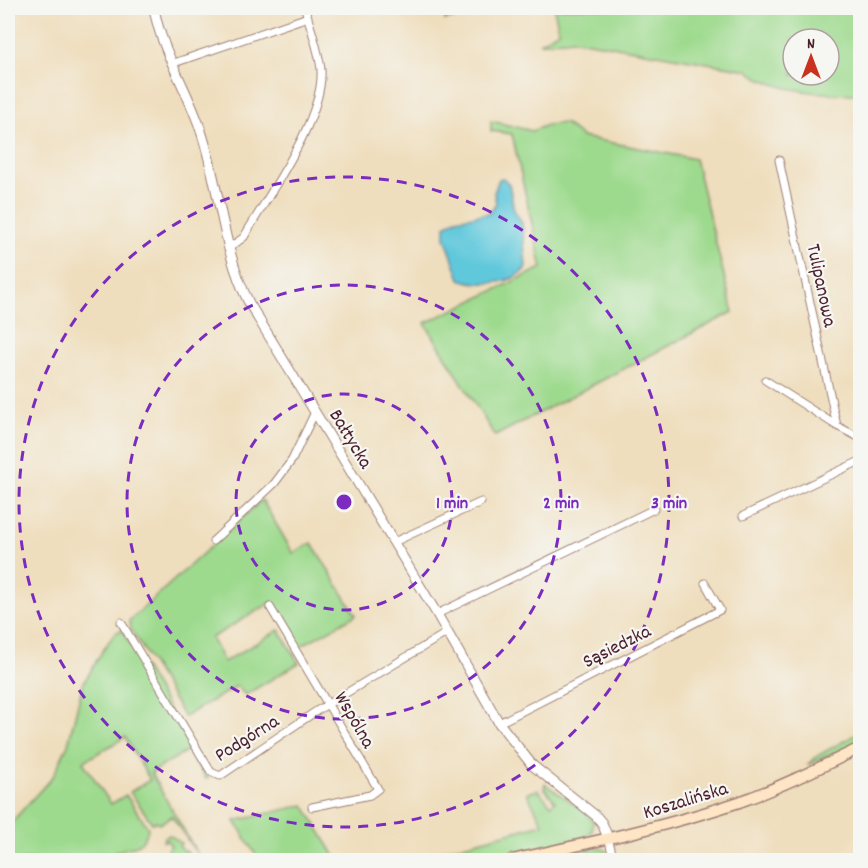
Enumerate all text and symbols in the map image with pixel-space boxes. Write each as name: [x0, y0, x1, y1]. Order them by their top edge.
north arrow: [781, 27, 841, 87]
text: N: [807, 33, 815, 56]
street label: Tulipanowa: [798, 242, 843, 330]
street label: Bałtycka: [321, 404, 378, 475]
centre of rings: [334, 492, 354, 512]
text: 1 min: [436, 492, 468, 517]
text: 2 min: [543, 492, 579, 517]
text: 3 min: [651, 492, 687, 517]
street label: Sąsiedzka: [578, 618, 657, 677]
street label: Wspólna: [326, 687, 381, 755]
street label: Podgórna: [210, 709, 286, 770]
street label: Koszalińska: [640, 776, 732, 828]

